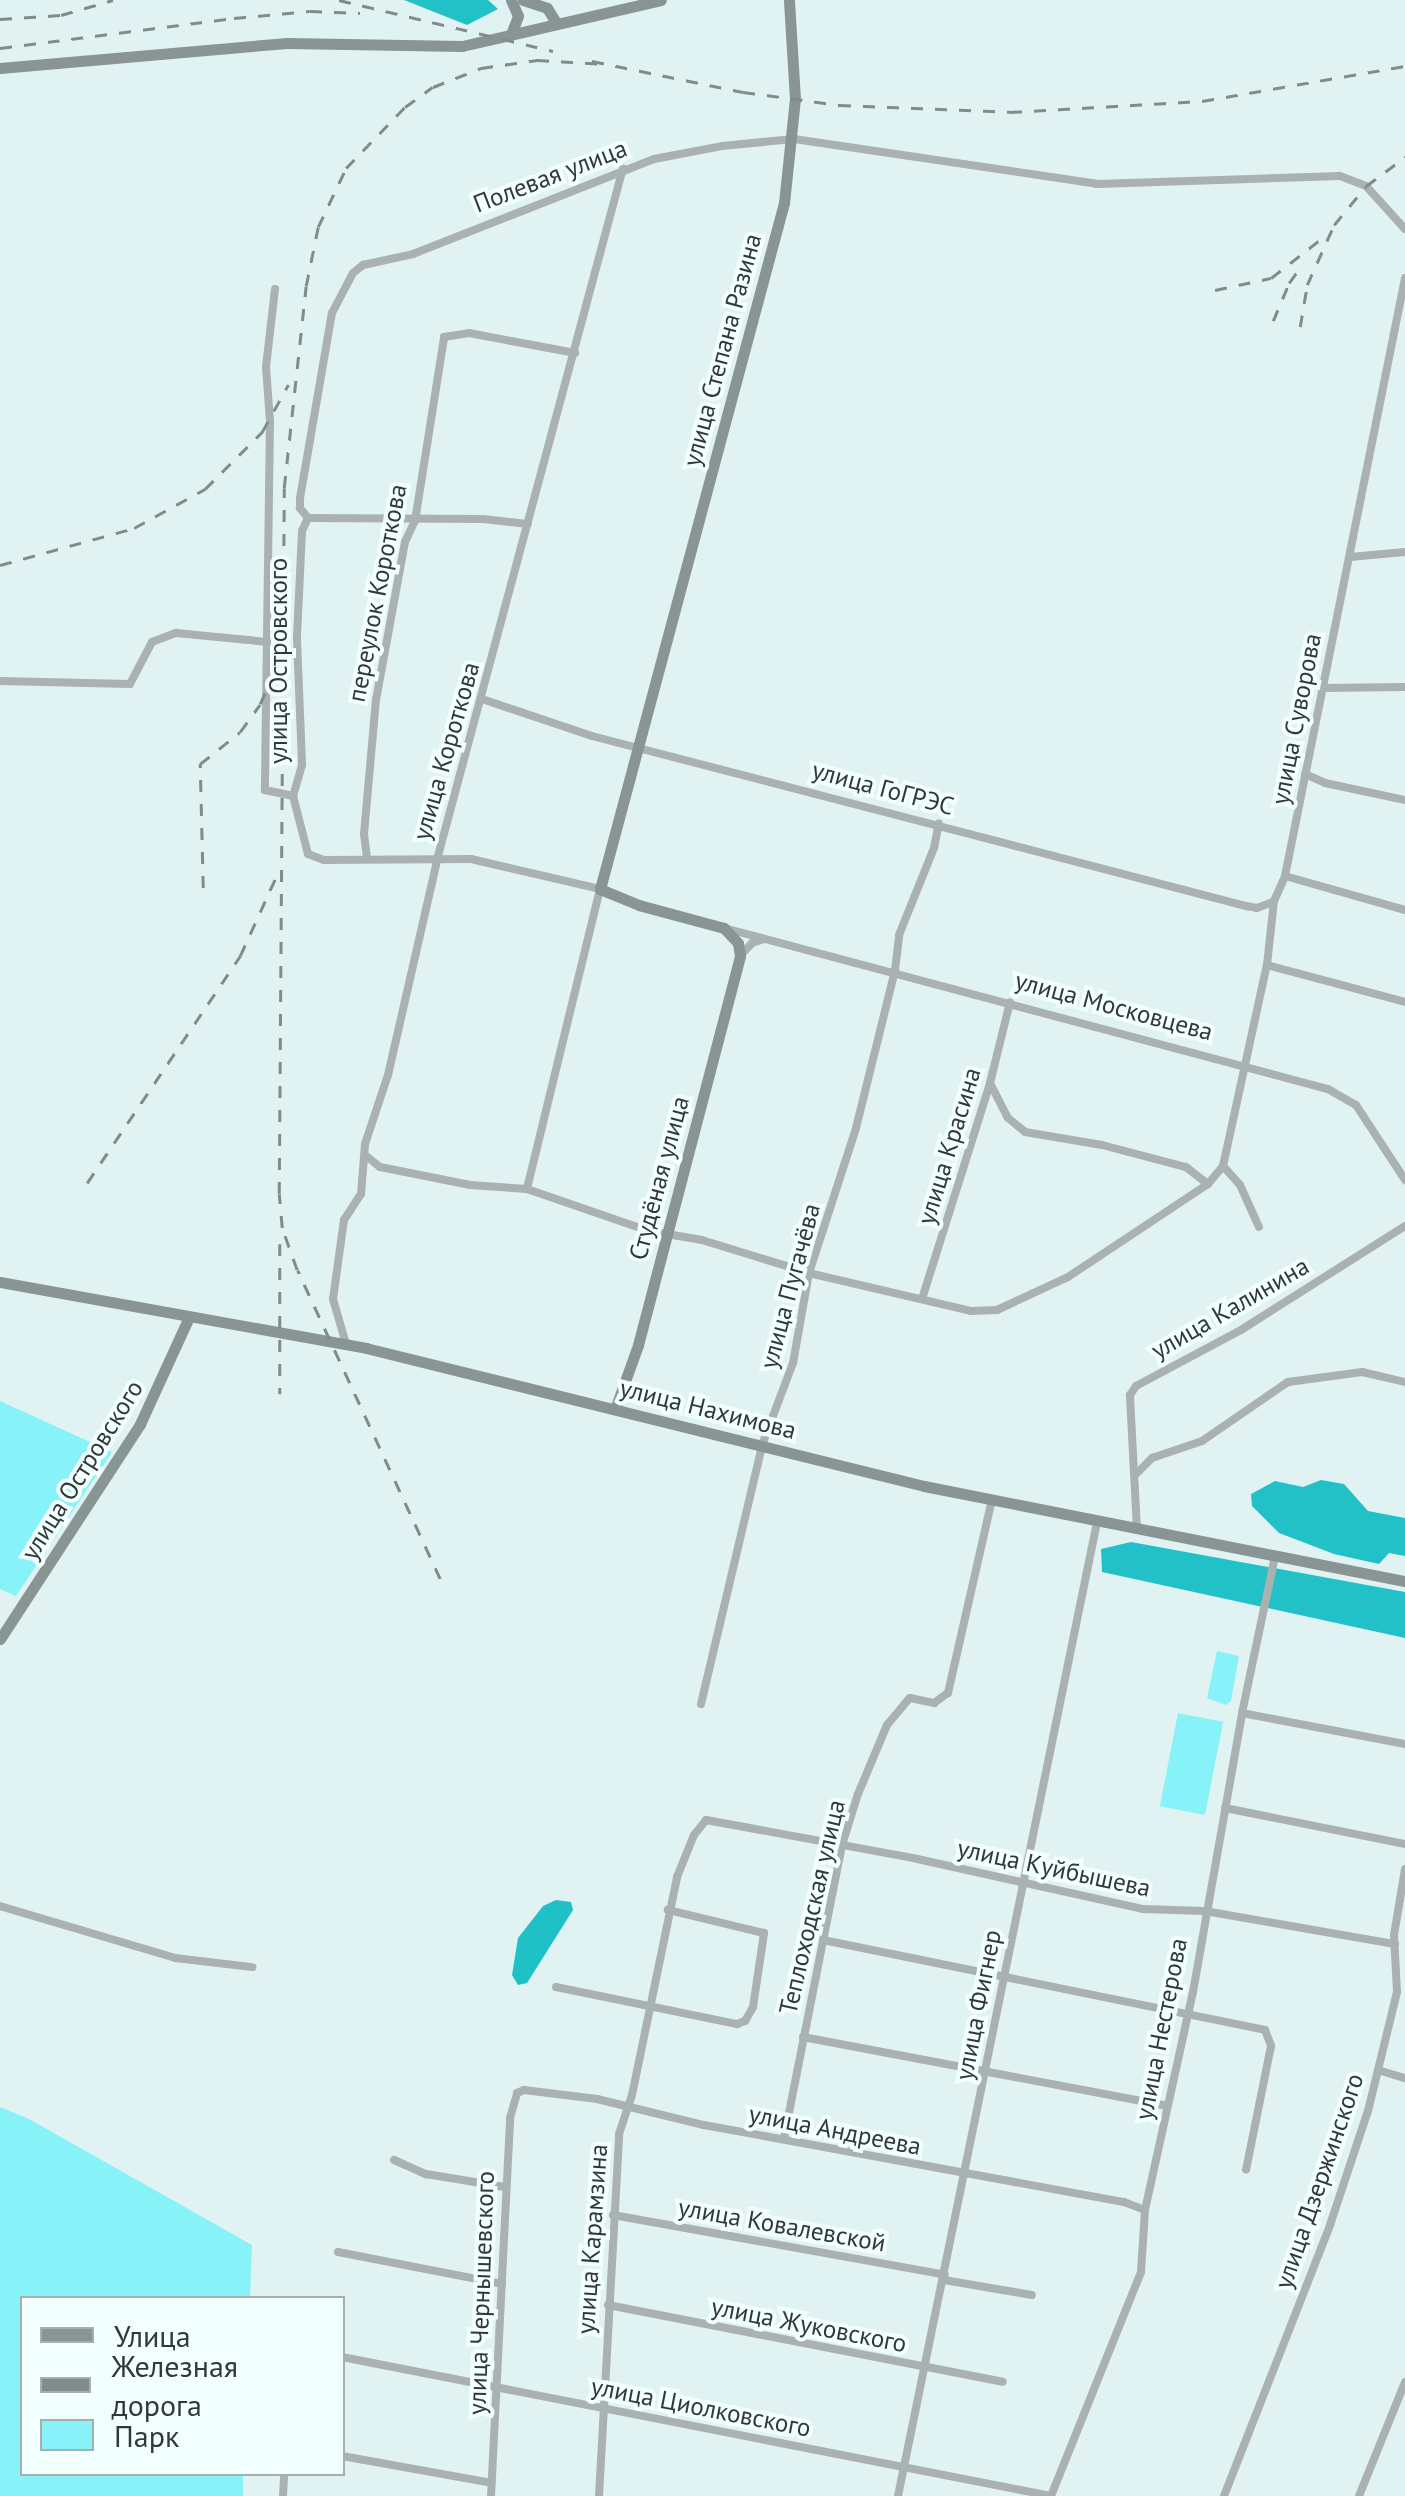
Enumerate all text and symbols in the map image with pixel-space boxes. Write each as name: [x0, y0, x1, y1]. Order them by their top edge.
street label: Полевая улица: [469, 133, 631, 219]
street label: улица Степана Разина: [676, 230, 768, 470]
street label: переулок Короткова: [341, 482, 413, 704]
street label: улица Островского: [263, 558, 293, 764]
street label: улица Суворова: [1265, 631, 1327, 807]
street label: улица Короткова: [406, 659, 486, 843]
street label: улица ГоГРЭС: [809, 755, 957, 821]
street label: улица Московцева: [1012, 965, 1216, 1047]
street label: улица Красина: [911, 1064, 987, 1228]
street label: Студёная улица: [623, 1093, 695, 1263]
street label: улица Пугачёва: [754, 1200, 826, 1372]
street label: улица Калинина: [1146, 1251, 1314, 1365]
street label: улица Нахимова: [617, 1373, 799, 1445]
street label: улица Островского: [15, 1375, 149, 1565]
street label: Теплоходская улица: [773, 1797, 851, 2017]
street label: улица Куйбышева: [955, 1833, 1153, 1903]
street label: улица Фигнер: [949, 1927, 1007, 2083]
street label: улица Нестерова: [1129, 1936, 1193, 2122]
street label: улица Дзержинского: [1268, 2069, 1370, 2293]
street label: улица Андреева: [746, 2099, 924, 2161]
street label: улица Карамзина: [570, 2143, 614, 2335]
street label: улица Чернышевского: [462, 2171, 500, 2415]
street label: улица Ковалевской: [676, 2192, 888, 2258]
street label: улица Жуковского: [709, 2291, 909, 2359]
legend: [20, 2296, 345, 2476]
text: Улица: [114, 2316, 191, 2355]
text: Железная дорога: [111, 2346, 238, 2424]
street label: улица Циолковского: [589, 2371, 813, 2443]
text: Парк: [114, 2416, 179, 2455]

